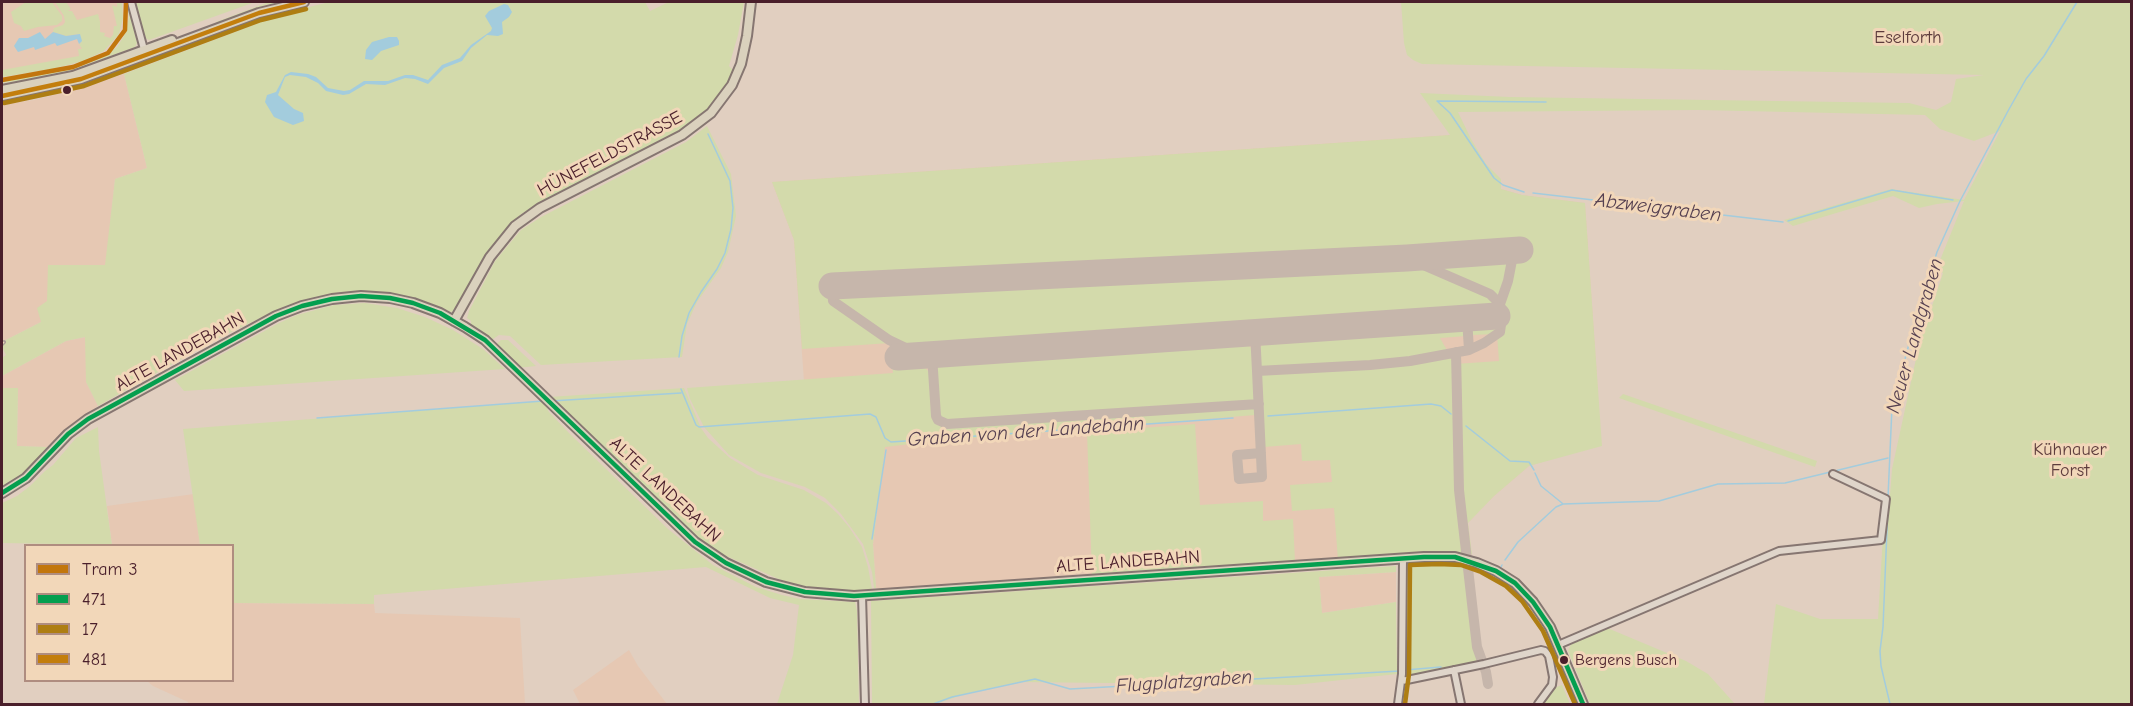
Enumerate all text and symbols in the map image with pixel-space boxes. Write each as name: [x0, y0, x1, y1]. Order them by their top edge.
park label: Eselforth: [1874, 27, 1942, 49]
unlabelled marker: [61, 84, 73, 96]
street label: HÜNEFELDSTRASSE: [534, 107, 686, 201]
water label: Abzweiggraben: [1593, 188, 1723, 228]
water label: Neuer Landgraben: [1881, 256, 1949, 416]
street label: ALTE LANDEBAHN: [112, 308, 248, 396]
water label: Graben von der Landebahn: [907, 412, 1145, 452]
street label: ALTE LANDEBAHN: [605, 433, 725, 547]
park label: Kühnauer Forst: [2033, 439, 2107, 482]
legend: [24, 544, 234, 682]
street label: ALTE LANDEBAHN: [1055, 546, 1201, 578]
text: Tram 3: [82, 559, 138, 580]
text: 471: [82, 589, 106, 610]
text: 17: [82, 619, 98, 640]
text: 481: [82, 649, 107, 670]
place label: Bergens Busch: [1575, 650, 1677, 670]
marker: Bergens Busch: [1558, 654, 1570, 666]
water label: Flugplatzgraben: [1115, 665, 1253, 699]

